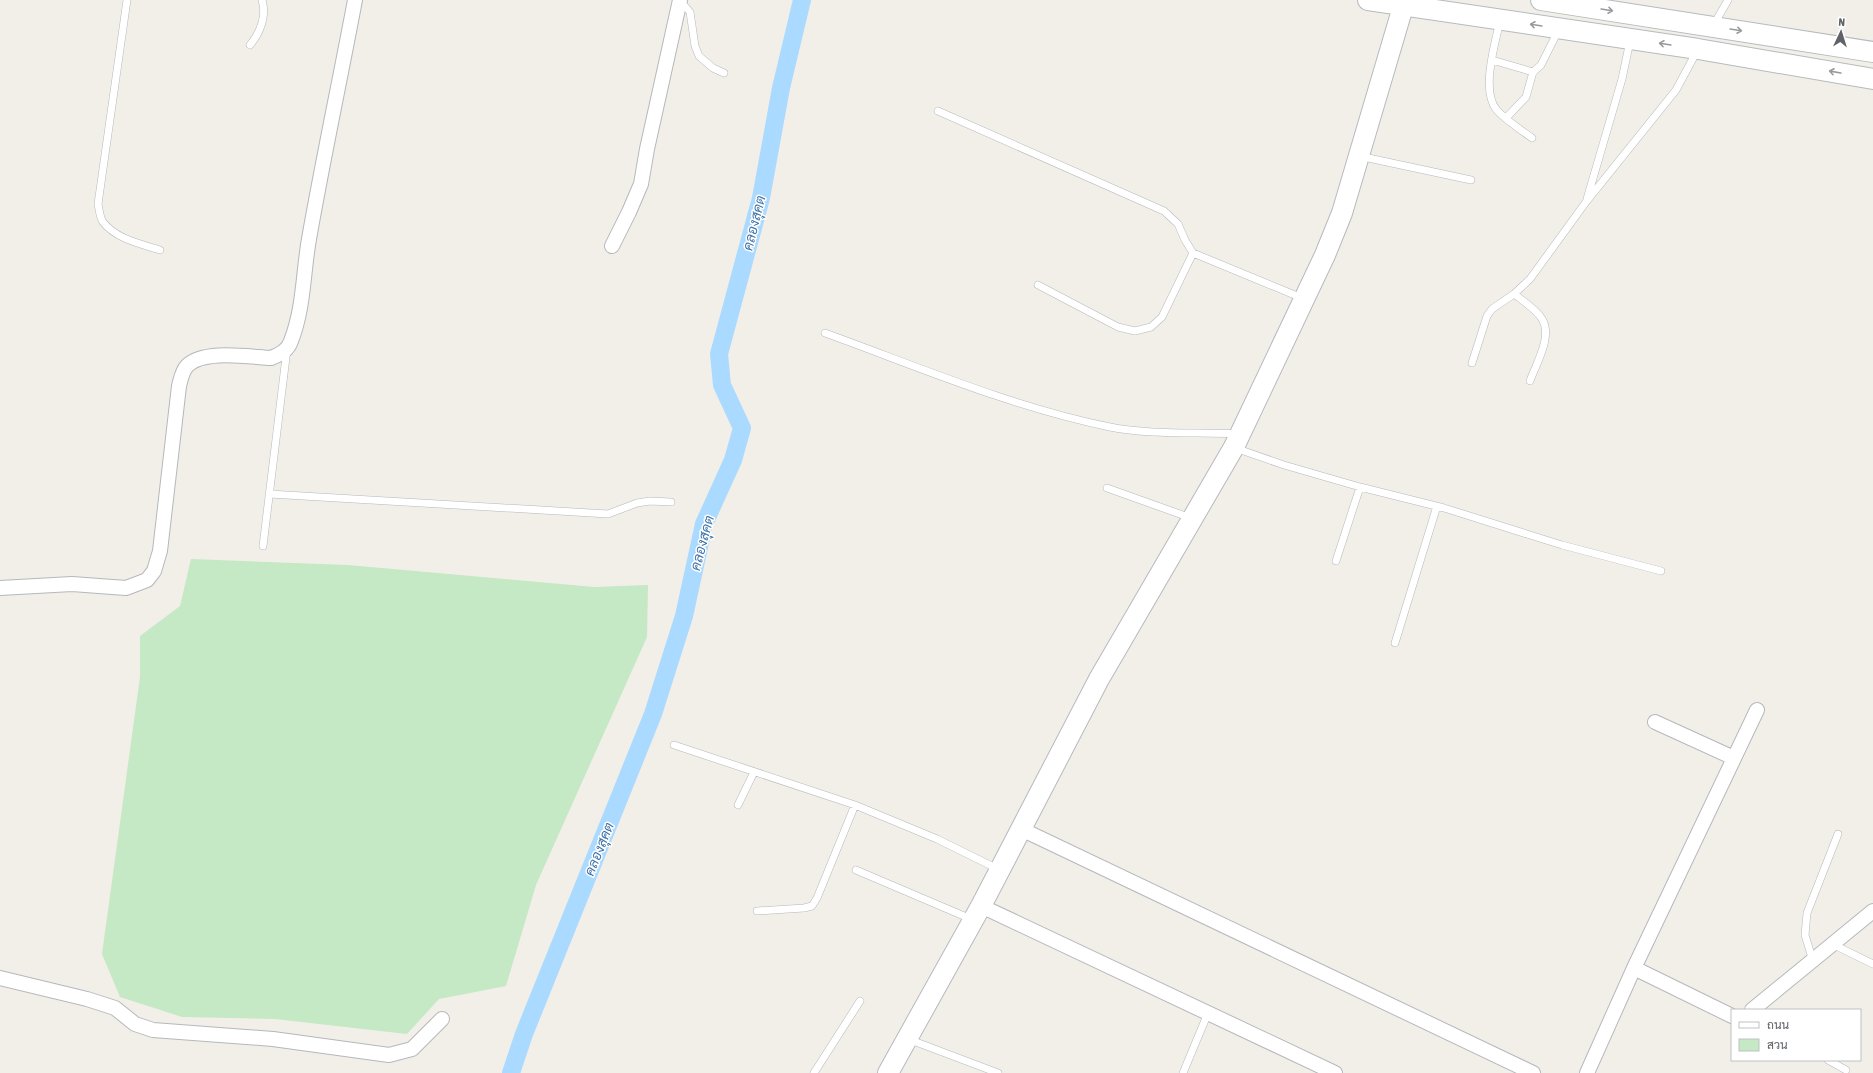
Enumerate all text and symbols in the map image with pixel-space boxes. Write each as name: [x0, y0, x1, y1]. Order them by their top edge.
one-way arrow: [1600, 6, 1613, 14]
north arrow: [1821, 12, 1861, 52]
text: N: [1838, 16, 1845, 28]
one-way arrow: [1530, 21, 1543, 29]
one-way arrow: [1729, 26, 1742, 34]
one-way arrow: [1659, 40, 1672, 48]
one-way arrow: [1828, 68, 1841, 76]
water label: คลองสุคต: [739, 194, 771, 253]
water label: คลองสุคต: [687, 514, 719, 573]
water label: คลองสุคต: [581, 820, 619, 879]
legend: [1731, 1009, 1861, 1061]
text: ถนน: [1767, 1018, 1790, 1032]
text: สวน: [1767, 1038, 1788, 1052]

